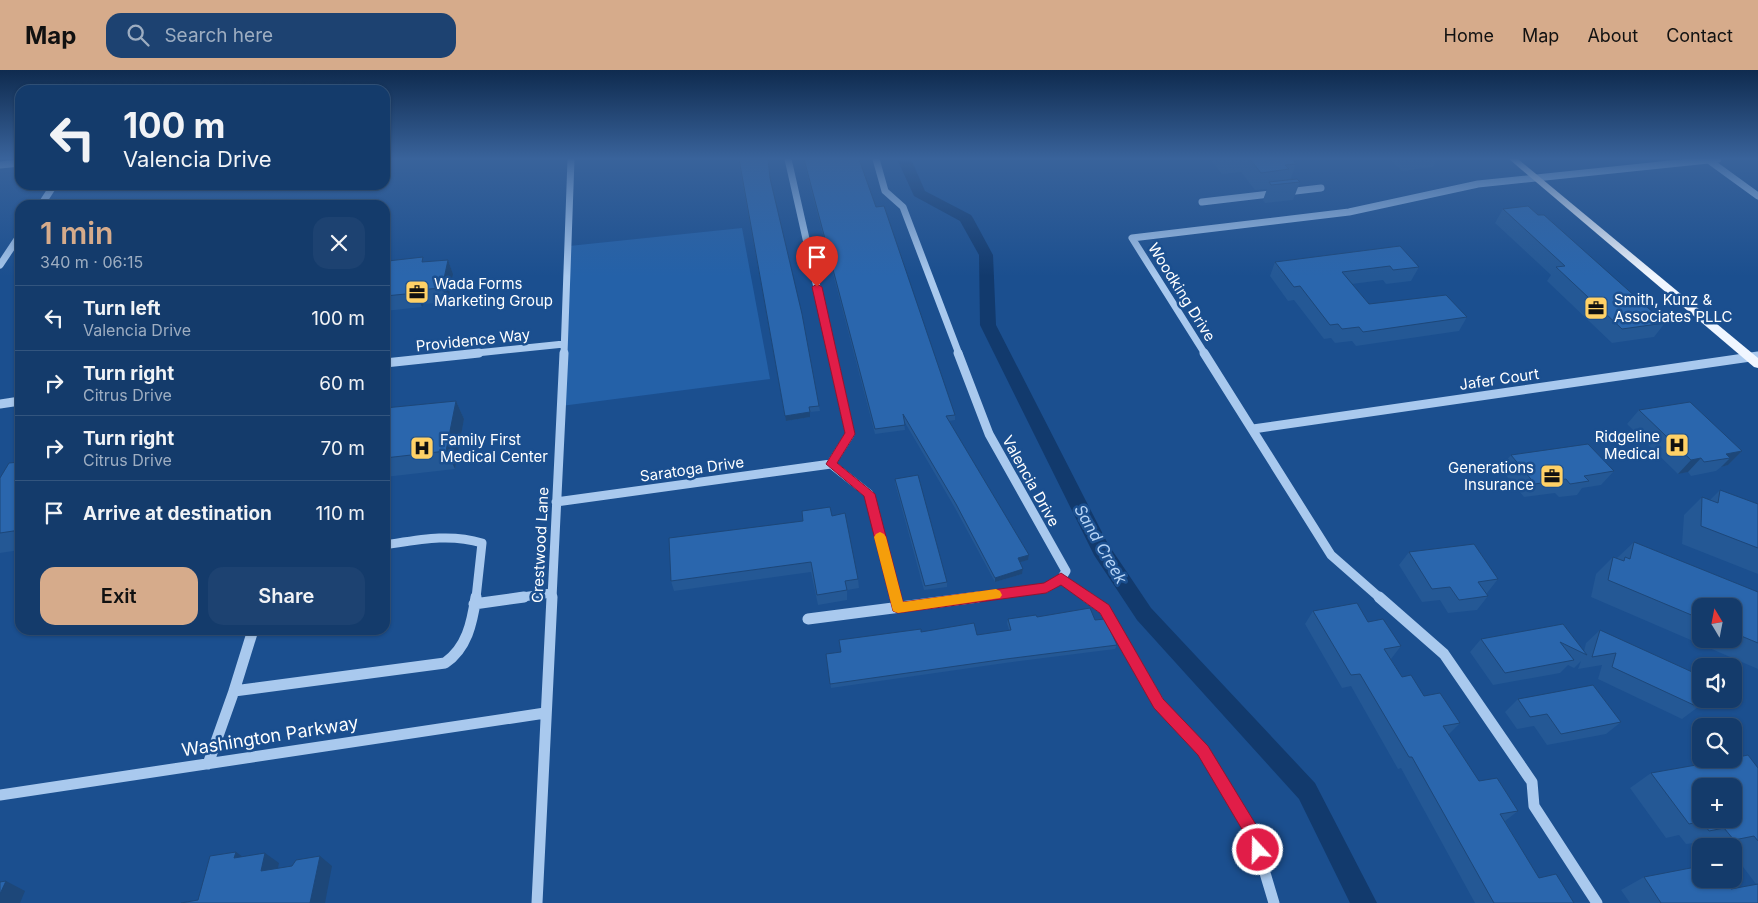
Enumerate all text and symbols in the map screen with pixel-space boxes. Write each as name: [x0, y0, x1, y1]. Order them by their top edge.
search box: [106, 13, 456, 58]
text: Map: [25, 21, 76, 50]
icon: search: [124, 21, 152, 49]
text: Search here: [164, 24, 273, 47]
text: Home: [1444, 25, 1494, 46]
text: Map: [1522, 25, 1559, 46]
text: About: [1587, 25, 1638, 46]
text: Contact: [1666, 25, 1733, 46]
text: 100 m: [123, 104, 226, 146]
icon: left: [40, 105, 105, 170]
text: Valencia Drive: [123, 146, 272, 172]
text: 1 min: [40, 215, 113, 251]
button: close: [313, 217, 365, 269]
pin: [796, 236, 838, 287]
street label: Woodking Drive: [1144, 239, 1220, 345]
icon: arrive: [803, 243, 831, 271]
text: 340 m · 06:15: [40, 252, 143, 272]
place label: Wada Forms Marketing Group: [434, 274, 553, 310]
office icon: Wada Forms Marketing Group: [404, 279, 430, 305]
place label: Smith, Kunz & Associates PLLC: [1614, 290, 1733, 326]
office icon: Smith, Kunz & Associates PLLC: [1583, 295, 1609, 321]
text: Turn left: [83, 297, 161, 320]
icon: left: [40, 304, 68, 332]
text: 100 m: [311, 307, 365, 330]
text: Valencia Drive: [83, 320, 191, 340]
street label: Providence Way: [415, 324, 532, 355]
text: Turn right: [83, 362, 174, 385]
street label: Jafer Court: [1458, 364, 1540, 394]
icon: right: [40, 369, 68, 397]
text: 60 m: [319, 372, 365, 395]
text: Citrus Drive: [83, 385, 172, 405]
text: Turn right: [83, 427, 174, 450]
place label: Ridgeline Medical: [1595, 427, 1660, 463]
place label: Family First Medical Center: [440, 430, 548, 466]
street label: Valencia Drive: [998, 432, 1064, 530]
hospital icon: Ridgeline Medical: [1664, 432, 1690, 458]
icon: right: [40, 434, 68, 462]
hospital icon: Family First Medical Center: [409, 435, 435, 461]
text: 70 m: [321, 437, 365, 460]
text: Citrus Drive: [83, 450, 172, 470]
street label: Saratoga Drive: [639, 452, 745, 486]
place label: Generations Insurance: [1448, 458, 1534, 494]
office icon: Generations Insurance: [1539, 463, 1565, 489]
street label: Crestwood Lane: [527, 487, 553, 603]
icon: arrive: [40, 499, 68, 527]
water label: Sand Creek: [1070, 501, 1132, 587]
text: Arrive at destination: [83, 502, 272, 525]
text: 110 m: [316, 502, 365, 525]
button: Exit: [40, 567, 198, 625]
button: Share: [208, 567, 365, 625]
north arrow: [1692, 598, 1742, 648]
map controls: [1692, 598, 1742, 888]
button: sound: [1692, 658, 1742, 708]
street label: Washington Parkway: [180, 712, 360, 760]
button: search: [1692, 718, 1742, 768]
button: +: [1692, 778, 1742, 828]
position arrow: [1231, 823, 1283, 875]
button: −: [1692, 838, 1742, 888]

